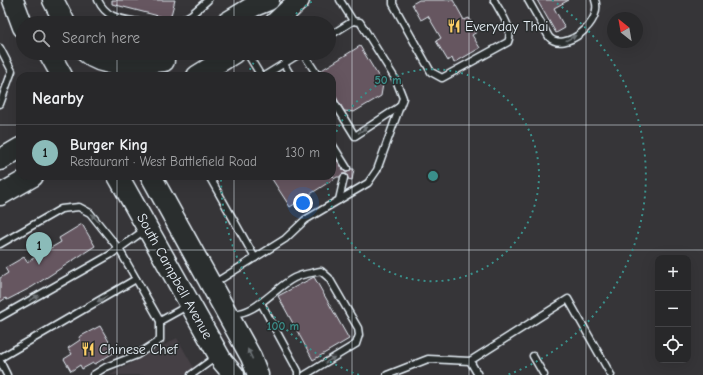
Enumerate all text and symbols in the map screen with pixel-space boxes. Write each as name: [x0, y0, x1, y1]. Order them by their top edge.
north arrow: [607, 12, 643, 48]
search box: [16, 16, 336, 60]
restaurant icon: Everyday Thai: [446, 18, 462, 34]
place label: Everyday Thai: [465, 18, 548, 35]
icon: search: [30, 27, 52, 49]
text: Search here: [62, 29, 140, 47]
one-way arrow: [565, 35, 577, 41]
text: 50 m: [374, 73, 402, 87]
text: Nearby: [32, 89, 83, 108]
one-way arrow: [357, 127, 369, 134]
text: Burger King: [70, 136, 148, 154]
text: 1: [42, 145, 48, 160]
text: 130 m: [285, 145, 320, 160]
text: Restaurant · West Battlefield Road: [70, 154, 257, 169]
centre of rings: [426, 169, 440, 183]
your location: [293, 193, 313, 213]
street label: South Campbell Avenue: [133, 210, 216, 342]
one-way arrow: [90, 213, 99, 223]
pin: 1: [26, 232, 52, 265]
map controls: [655, 255, 691, 363]
button: +: [655, 255, 691, 291]
button: −: [655, 291, 691, 327]
one-way arrow: [28, 295, 40, 301]
one-way arrow: [97, 295, 108, 302]
text: 100 m: [267, 319, 299, 333]
button: locate: [655, 327, 691, 363]
restaurant icon: Chinese Chef: [80, 341, 96, 357]
place label: Chinese Chef: [99, 341, 179, 358]
one-way arrow: [246, 348, 253, 360]
one-way arrow: [324, 356, 336, 363]

